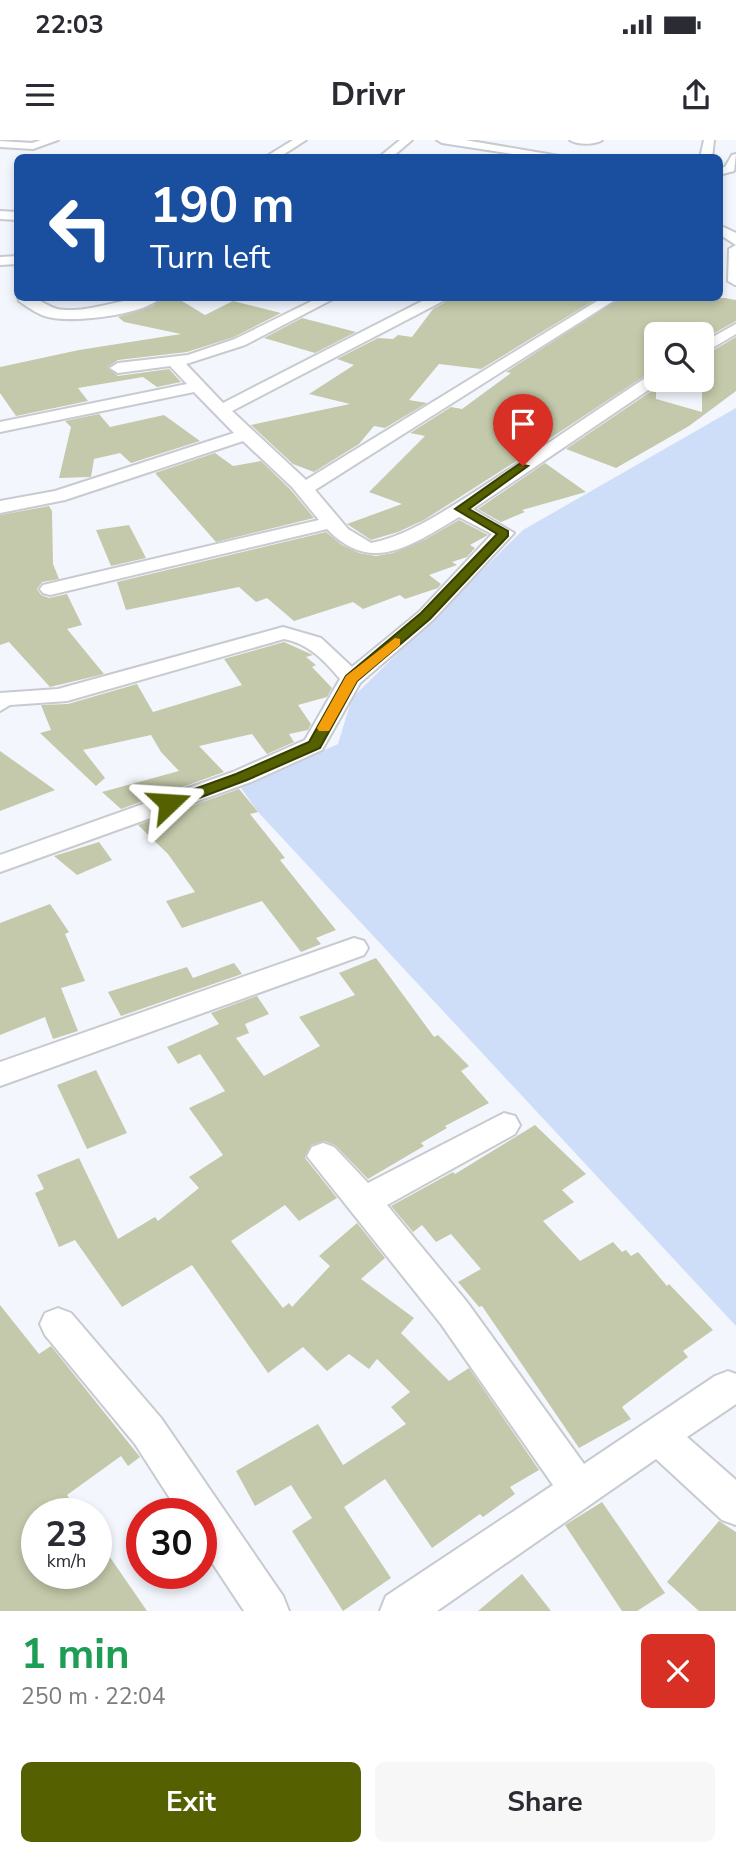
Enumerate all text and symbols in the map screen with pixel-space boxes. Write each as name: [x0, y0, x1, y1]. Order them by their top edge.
text: 22:03: [35, 7, 104, 42]
text: Drivr: [331, 73, 405, 116]
icon: menu: [21, 76, 59, 114]
icon: share: [677, 76, 715, 114]
text: 190 m: [150, 172, 294, 239]
icon: left: [35, 182, 126, 273]
text: Turn left: [150, 236, 270, 279]
map controls: [644, 322, 714, 392]
button: search: [644, 322, 714, 392]
pin: [493, 394, 553, 466]
icon: arrive: [504, 405, 542, 443]
position arrow: [132, 766, 206, 840]
speed limit sign: 30: [126, 1498, 217, 1589]
text: 23: [45, 1511, 88, 1558]
text: km/h: [47, 1549, 86, 1573]
text: 1 min: [21, 1626, 130, 1683]
button: close: [641, 1634, 715, 1708]
text: 250 m · 22:04: [21, 1681, 166, 1712]
button: Exit: [21, 1762, 361, 1842]
button: Share: [375, 1762, 715, 1842]

